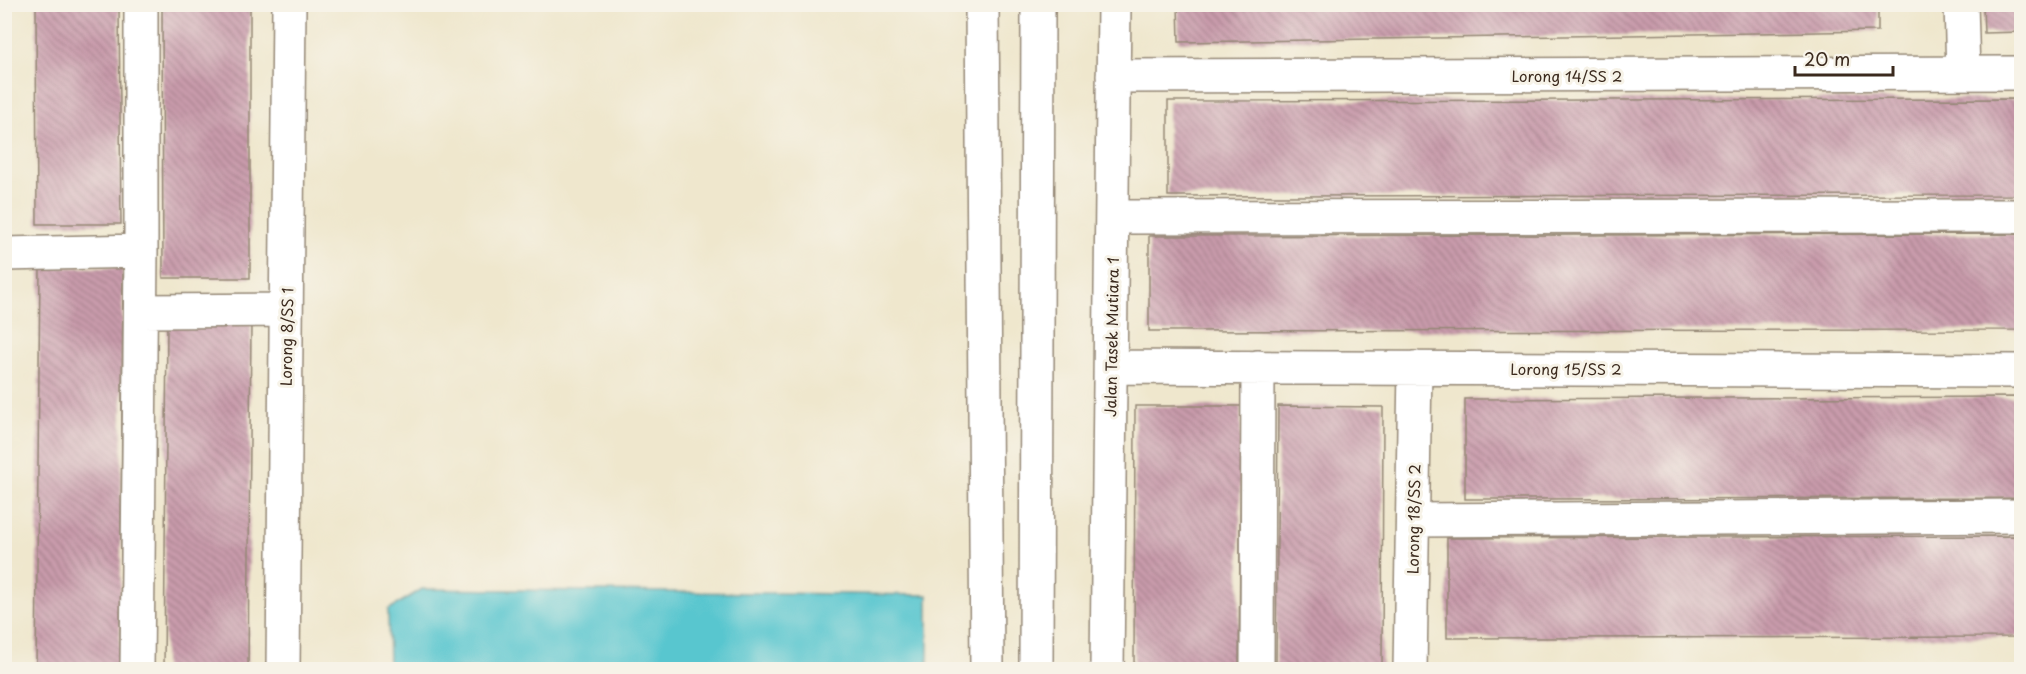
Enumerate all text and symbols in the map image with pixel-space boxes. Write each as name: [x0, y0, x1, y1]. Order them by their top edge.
scale bar: [1795, 39, 1892, 77]
text: 20 m: [1804, 45, 1850, 72]
street label: Lorong 14/SS 2: [1512, 64, 1622, 87]
street label: Jalan Tasek Mutiara 1: [1098, 257, 1124, 417]
street label: Lorong 8/SS 1: [274, 288, 298, 386]
street label: Lorong 15/SS 2: [1510, 357, 1622, 380]
street label: Lorong 18/SS 2: [1401, 464, 1425, 574]

